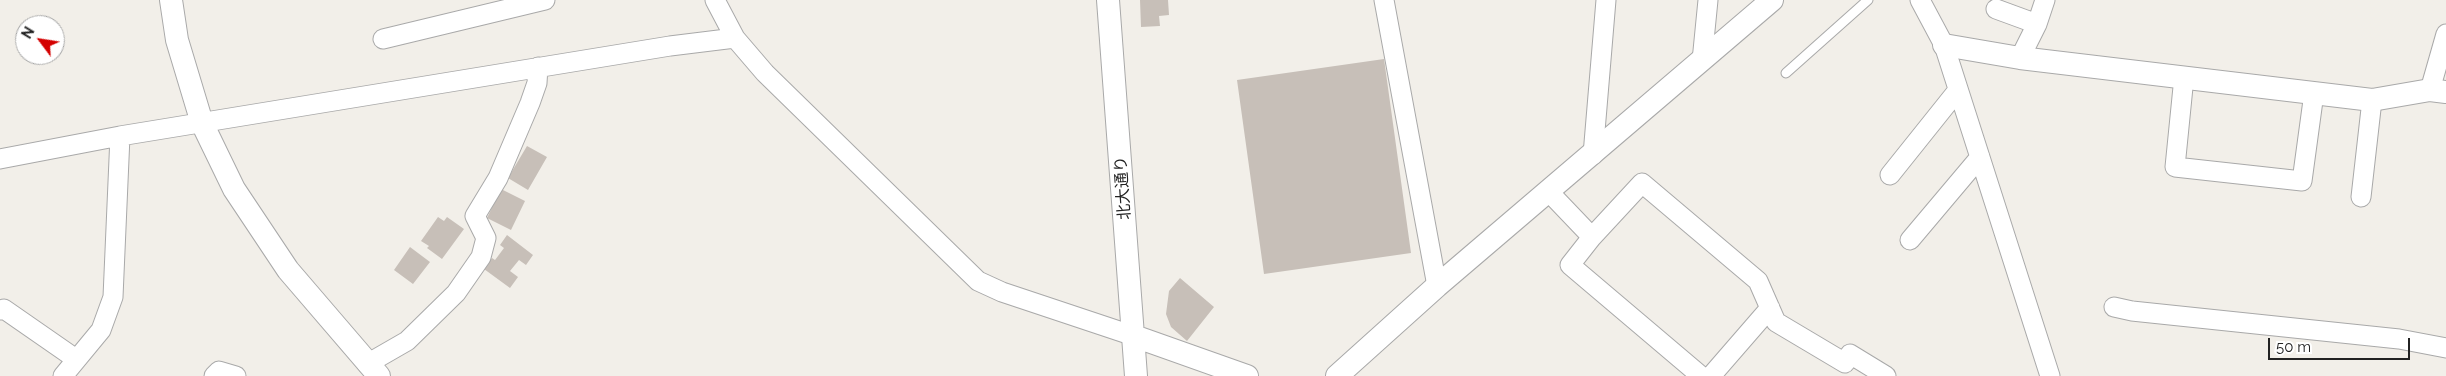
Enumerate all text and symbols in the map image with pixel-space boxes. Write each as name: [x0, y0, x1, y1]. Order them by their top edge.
north arrow: [15, 15, 65, 65]
text: N: [18, 24, 38, 41]
street label: 北大通り: [1111, 155, 1135, 221]
scale bar: [2271, 328, 2414, 360]
text: 50 m: [2276, 338, 2311, 356]

